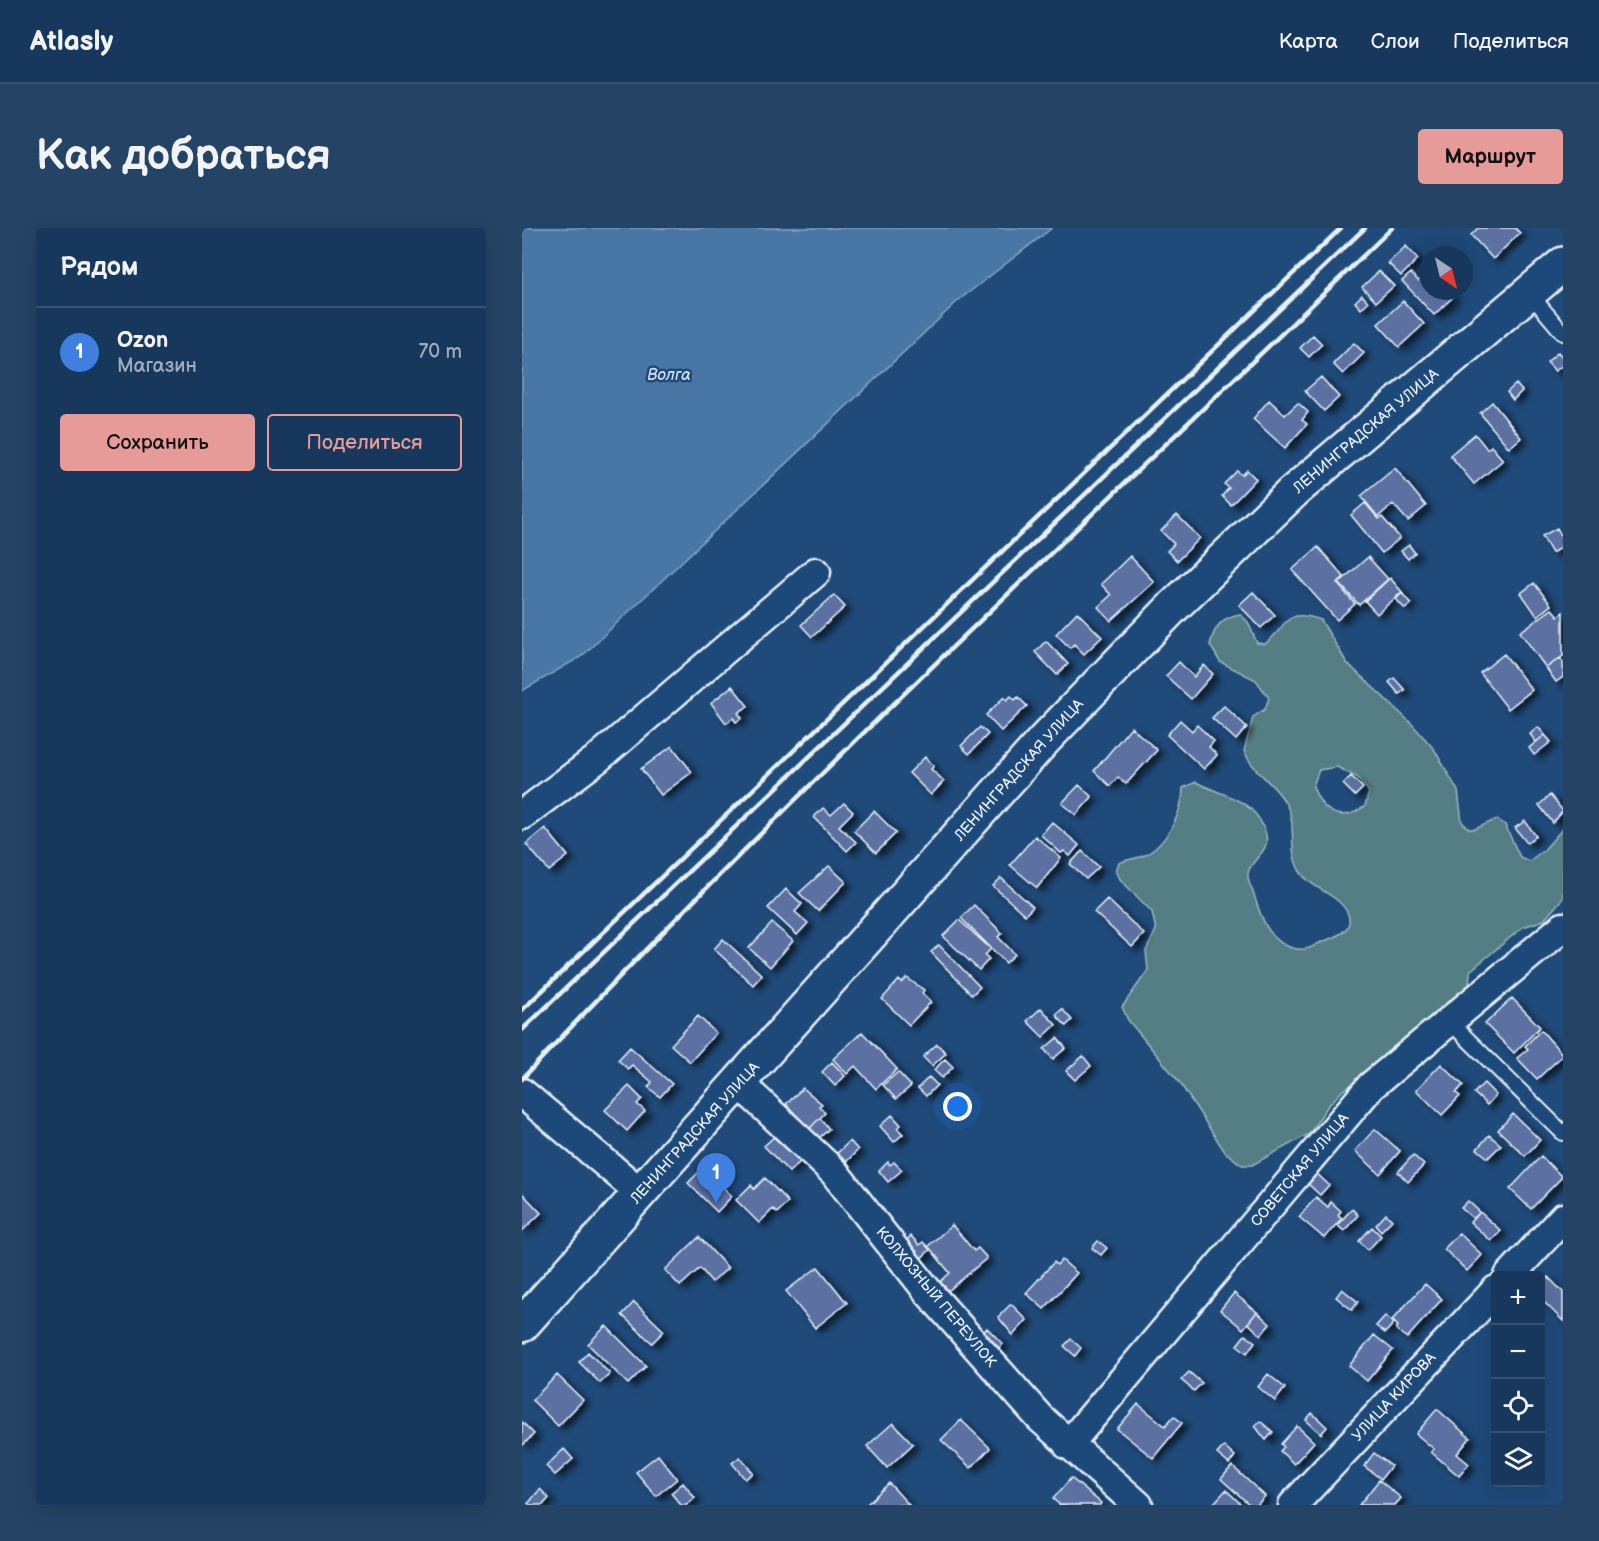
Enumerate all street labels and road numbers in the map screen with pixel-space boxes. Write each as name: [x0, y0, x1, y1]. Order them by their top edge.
street label: ЛЕНИНГРАДСКАЯ УЛИЦА: [1288, 364, 1443, 498]
street label: ЛЕНИНГРАДСКАЯ УЛИЦА: [950, 694, 1088, 846]
street label: ЛЕНИНГРАДСКАЯ УЛИЦА: [626, 1057, 764, 1209]
street label: СОВЕТСКАЯ УЛИЦА: [1247, 1109, 1354, 1231]
street label: КОЛХОЗНЫЙ ПЕРЕУЛОК: [872, 1223, 1001, 1371]
street label: УЛИЦА КИРОВА: [1348, 1348, 1441, 1445]

